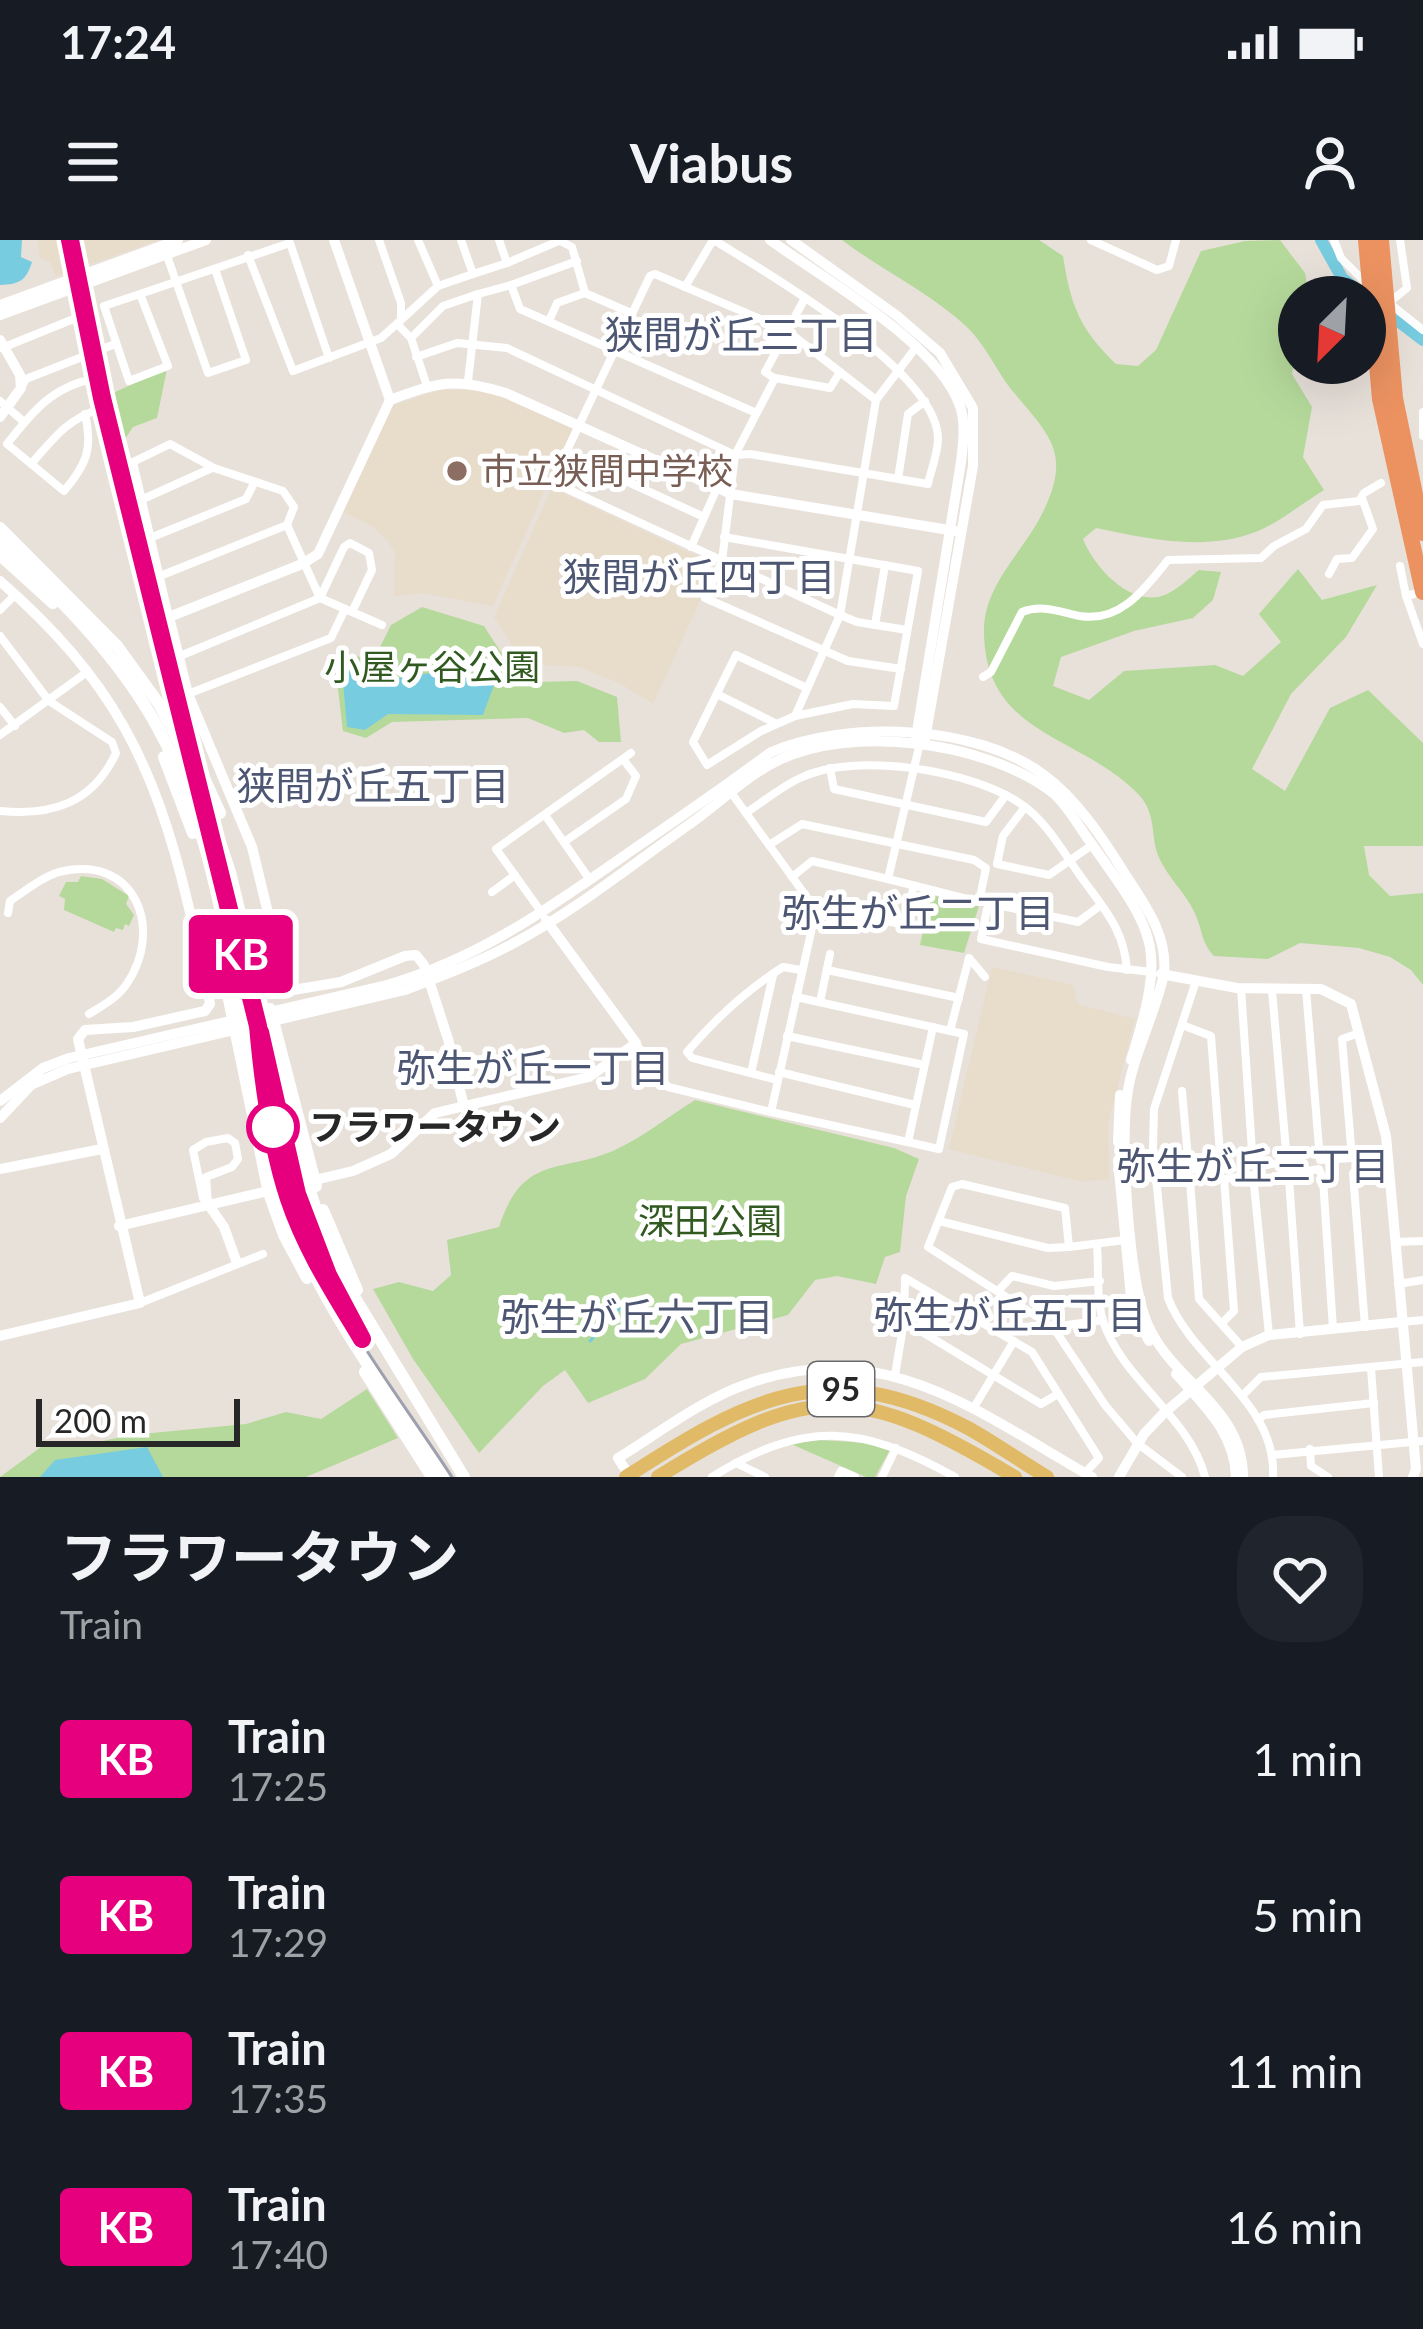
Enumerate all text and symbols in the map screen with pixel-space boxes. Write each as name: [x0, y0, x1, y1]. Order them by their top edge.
text: 17:24: [60, 15, 176, 69]
icon: menu: [60, 129, 126, 195]
icon: person: [1297, 129, 1363, 195]
text: Viabus: [630, 130, 793, 195]
north arrow: [1278, 276, 1386, 384]
map controls: [1278, 276, 1386, 384]
district label: 狭間が丘三丁目: [604, 311, 878, 357]
place label: 市立狭間中学校: [481, 448, 733, 492]
marker: 市立狭間中学校: [444, 458, 470, 484]
district label: 狭間が丘四丁目: [562, 553, 836, 599]
park label: 小屋ヶ谷公園: [324, 644, 540, 688]
district label: 狭間が丘五丁目: [236, 762, 510, 808]
district label: 弥生が丘二丁目: [781, 889, 1055, 935]
line badge: KB: [187, 915, 295, 993]
text: KB: [213, 929, 269, 979]
district label: 弥生が丘一丁目: [396, 1044, 670, 1090]
marker: フラワータウン: [248, 1102, 298, 1152]
place label: フラワータウン: [309, 1104, 561, 1148]
district label: 弥生が丘三丁目: [1116, 1142, 1390, 1188]
park label: 深田公園: [638, 1198, 782, 1242]
district label: 弥生が丘五丁目: [873, 1291, 1147, 1337]
district label: 弥生が丘六丁目: [500, 1293, 774, 1339]
road number: 95: [808, 1362, 874, 1416]
scale bar: [36, 1393, 240, 1446]
text: 200 m: [54, 1400, 147, 1440]
button: heart: [1237, 1516, 1363, 1642]
text: フラワータウン: [60, 1522, 459, 1590]
text: Train: [60, 1601, 143, 1647]
text: Train: [228, 1709, 327, 1763]
text: 1 min: [1252, 1732, 1363, 1786]
text: KB: [98, 1734, 154, 1784]
text: 17:25: [228, 1763, 328, 1809]
text: Train: [228, 1865, 327, 1919]
text: 5 min: [1252, 1888, 1363, 1942]
text: KB: [98, 1890, 154, 1940]
text: 17:29: [228, 1919, 328, 1965]
text: Train: [228, 2021, 327, 2075]
text: 11 min: [1226, 2044, 1363, 2098]
text: KB: [98, 2046, 154, 2096]
text: 17:35: [228, 2075, 328, 2121]
text: Train: [228, 2177, 327, 2231]
text: 16 min: [1226, 2200, 1363, 2254]
text: KB: [98, 2202, 154, 2252]
text: 17:40: [228, 2231, 328, 2277]

